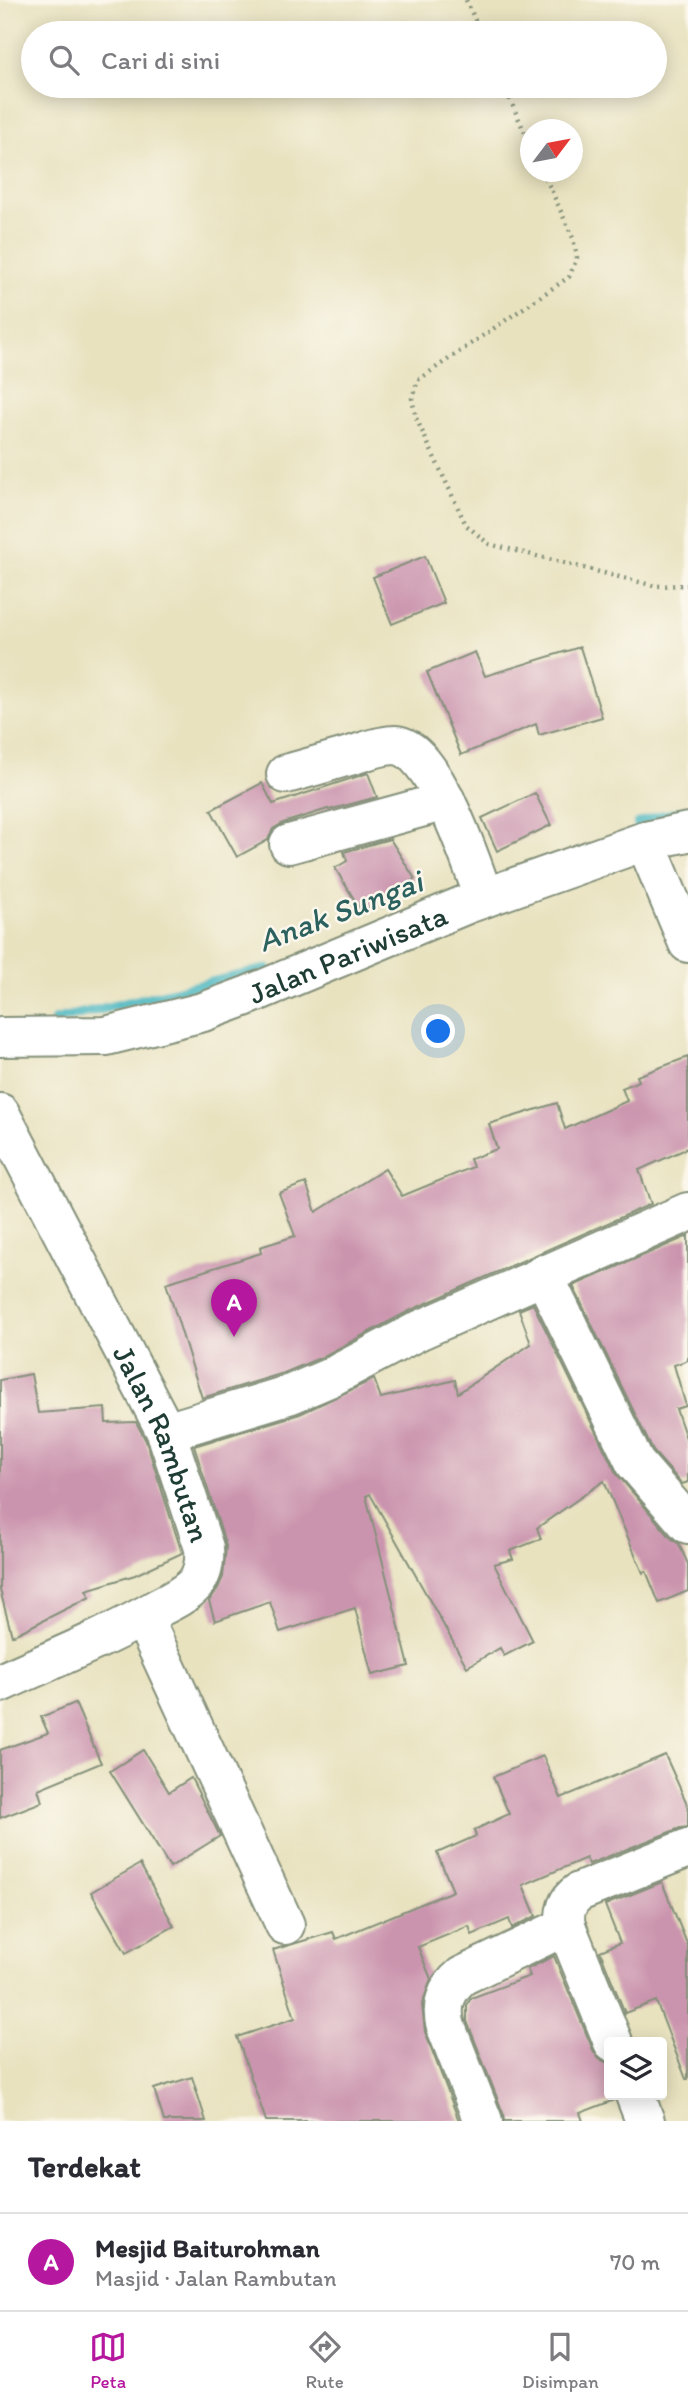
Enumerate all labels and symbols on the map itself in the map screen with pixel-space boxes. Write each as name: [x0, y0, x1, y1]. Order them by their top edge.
north arrow: [520, 119, 583, 182]
water label: Anak Sungai: [252, 861, 430, 960]
street label: Jalan Pariwisata: [243, 896, 453, 1012]
your location: [421, 1014, 455, 1048]
pin: A: [211, 1279, 257, 1337]
street label: Jalan Rambutan: [105, 1338, 219, 1547]

